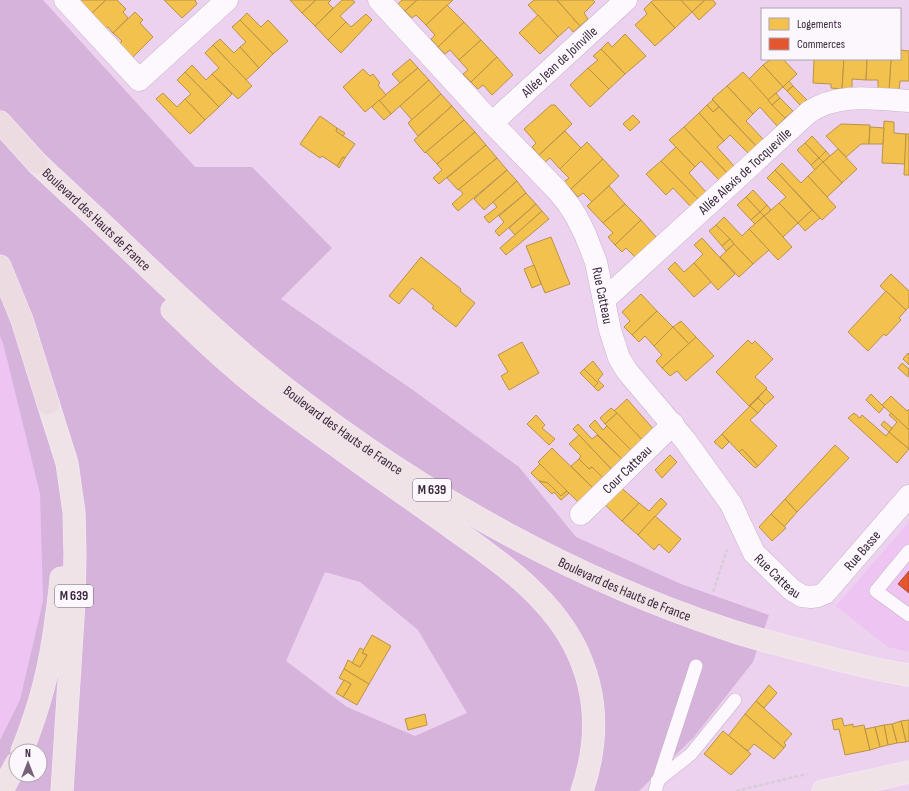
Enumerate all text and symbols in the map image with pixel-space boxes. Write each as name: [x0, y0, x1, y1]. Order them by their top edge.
legend: [761, 8, 901, 60]
text: Logements: [797, 17, 841, 32]
street label: Allée Jean de Joinville: [517, 22, 600, 101]
text: Commerces: [797, 37, 845, 52]
street label: Allée Alexis de Tocqueville: [694, 124, 795, 219]
street label: Boulevard des Hauts de France: [39, 164, 155, 274]
street label: Rue Catteau: [589, 266, 617, 325]
street label: Boulevard des Hauts de France: [280, 382, 406, 478]
street label: Cour Catteau: [599, 441, 655, 497]
road number: M 639: [413, 479, 451, 501]
street label: Rue Basse: [840, 527, 884, 574]
street label: Rue Catteau: [751, 550, 804, 602]
street label: Boulevard des Hauts de France: [556, 553, 693, 625]
road number: M 639: [55, 585, 93, 607]
north arrow: [8, 743, 48, 783]
text: N: [25, 747, 31, 760]

